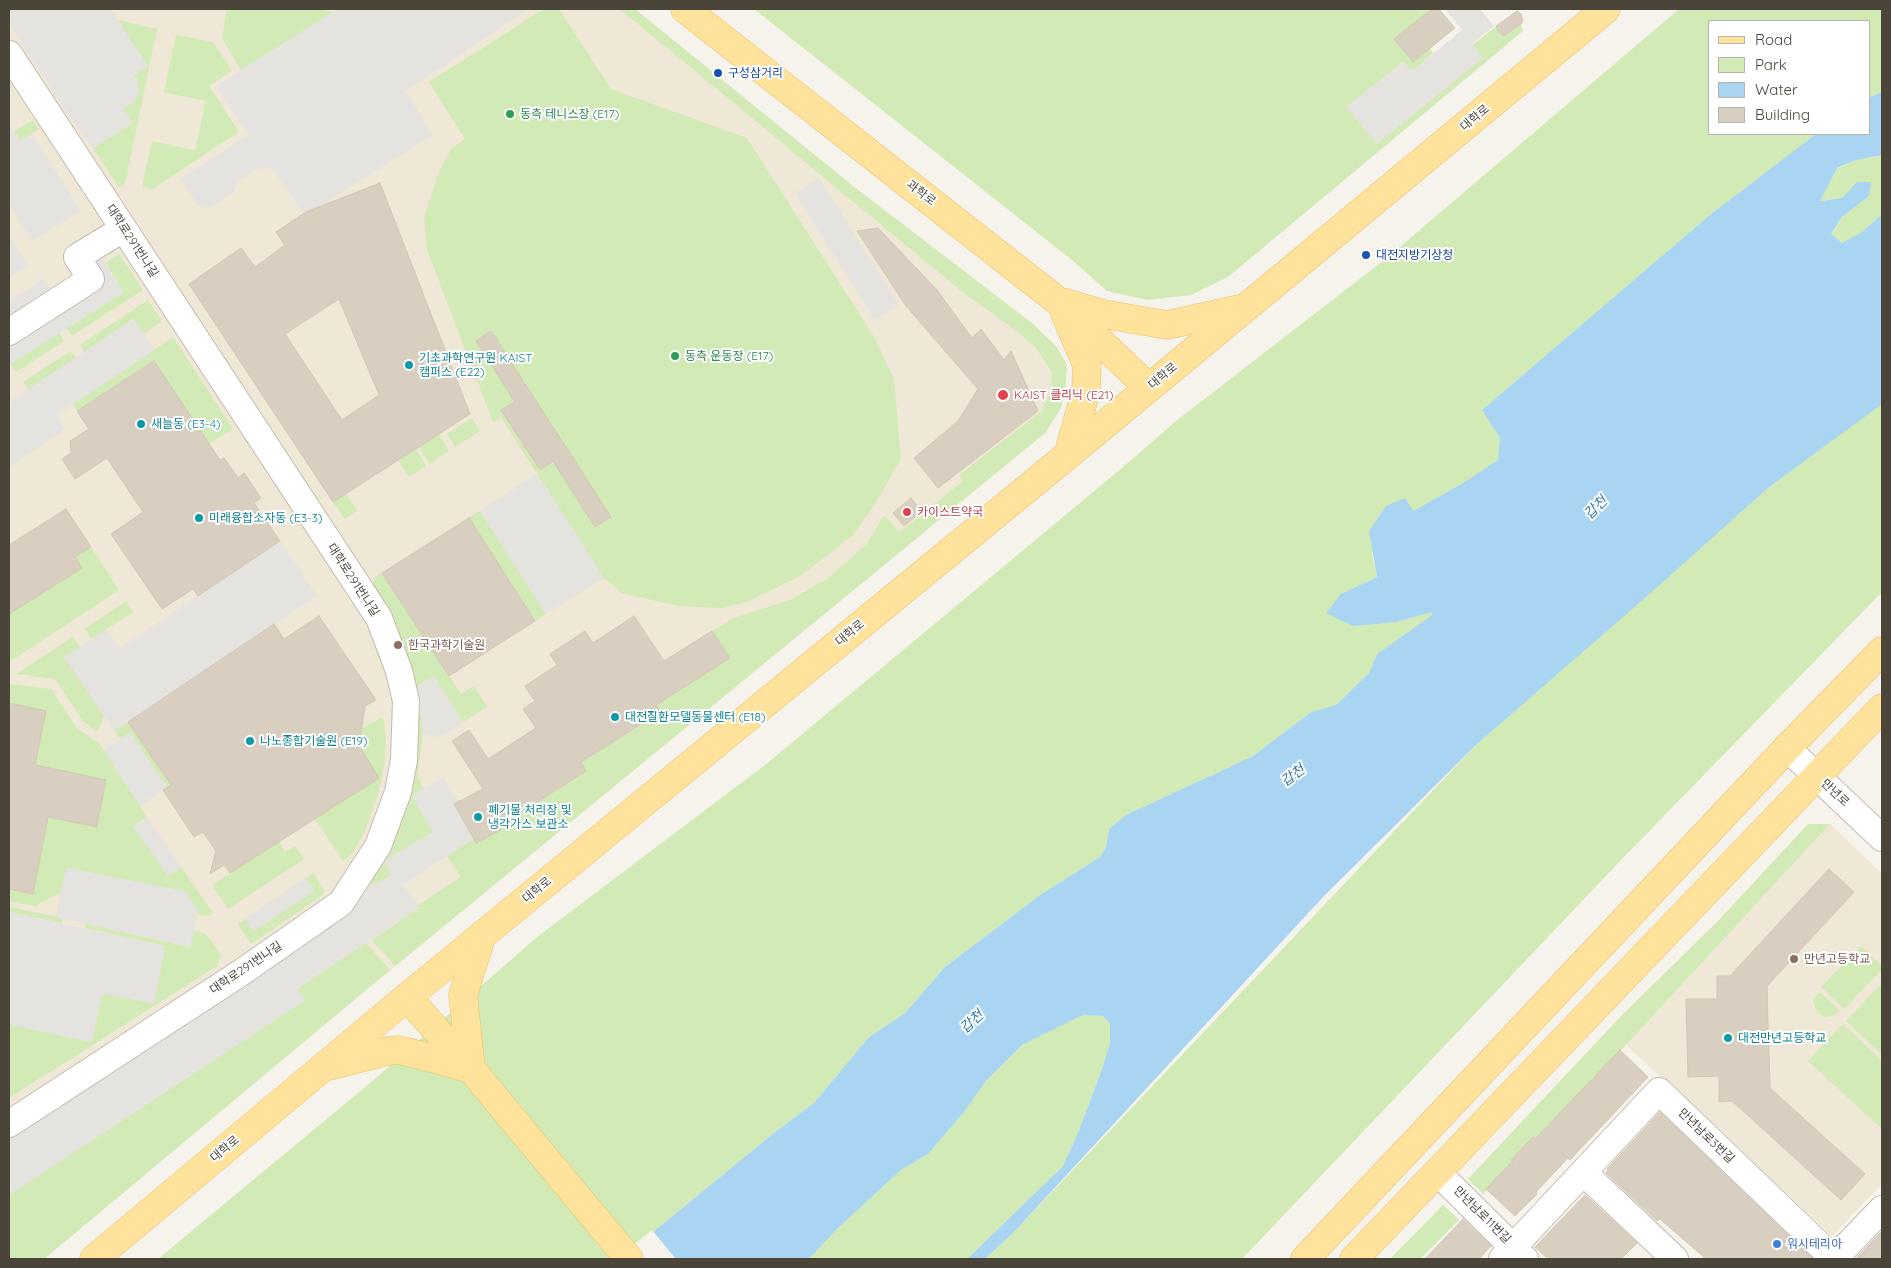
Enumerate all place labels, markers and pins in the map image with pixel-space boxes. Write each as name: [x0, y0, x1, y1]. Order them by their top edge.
place label: 구성삼거리: [728, 66, 783, 80]
marker: 구성삼거리: [712, 67, 724, 79]
place label: 동측 테니스장 (E17): [520, 107, 619, 121]
marker: 동측 테니스장 (E17): [504, 108, 516, 120]
place label: 대전지방기상청: [1376, 248, 1453, 262]
marker: 대전지방기상청: [1360, 249, 1372, 261]
place label: 동측 운동장 (E17): [685, 349, 773, 363]
marker: 동측 운동장 (E17): [669, 350, 681, 362]
place label: 기초과학연구원 KAIST 캠퍼스 (E22): [419, 351, 532, 379]
marker: 기초과학연구원 KAIST 캠퍼스 (E22): [403, 359, 415, 371]
marker: KAIST 클리닉 (E21): [996, 388, 1010, 402]
place label: KAIST 클리닉 (E21): [1014, 388, 1113, 402]
place label: 새늘동 (E3-4): [151, 417, 220, 431]
marker: 새늘동 (E3-4): [135, 418, 147, 430]
place label: 카이스트약국: [917, 505, 983, 519]
marker: 카이스트약국: [901, 506, 913, 518]
place label: 미래융합소자동 (E3-3): [209, 511, 323, 525]
marker: 미래융합소자동 (E3-3): [193, 512, 205, 524]
place label: 한국과학기술원: [408, 638, 485, 652]
marker: 한국과학기술원: [392, 639, 404, 651]
place label: 대전질환모델동물센터 (E18): [625, 710, 765, 724]
marker: 대전질환모델동물센터 (E18): [609, 711, 621, 723]
place label: 나노종합기술원 (E19): [260, 734, 367, 748]
marker: 나노종합기술원 (E19): [244, 735, 256, 747]
place label: 폐기물 처리장 및 냉각가스 보관소: [488, 803, 572, 831]
marker: 폐기물 처리장 및 냉각가스 보관소: [472, 811, 484, 823]
place label: 만년고등학교: [1804, 952, 1870, 966]
marker: 만년고등학교: [1788, 953, 1800, 965]
place label: 대전만년고등학교: [1738, 1031, 1826, 1045]
marker: 대전만년고등학교: [1722, 1032, 1734, 1044]
place label: 워시테리아: [1787, 1237, 1842, 1251]
marker: 워시테리아: [1771, 1238, 1783, 1250]

